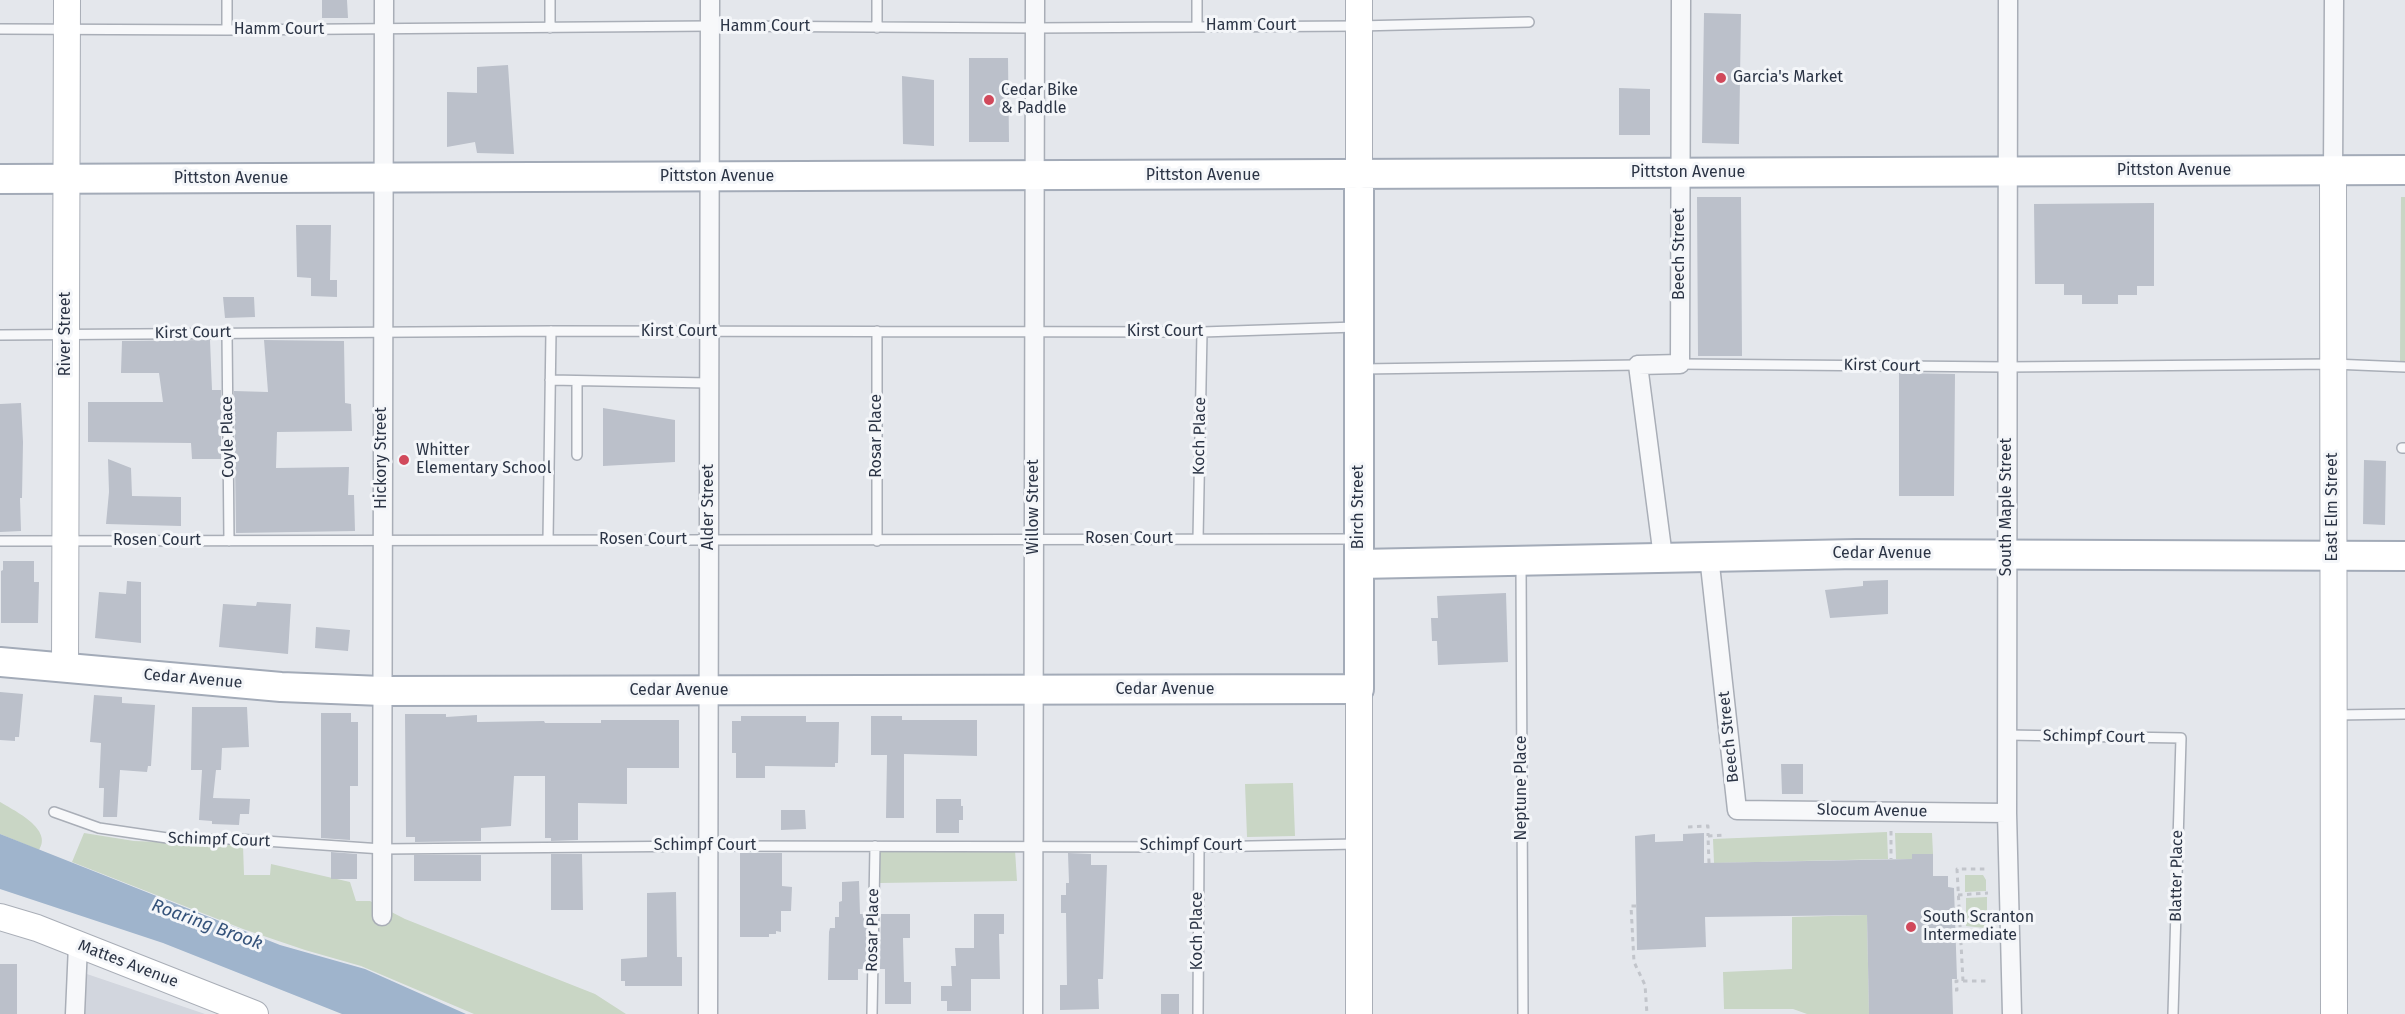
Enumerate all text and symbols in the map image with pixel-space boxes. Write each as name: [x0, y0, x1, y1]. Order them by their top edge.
street label: Hamm Court: [1206, 16, 1296, 36]
street label: Hamm Court: [720, 17, 810, 37]
street label: Hamm Court: [234, 20, 324, 40]
place label: Garcia's Market: [1733, 68, 1843, 88]
marker: Garcia's Market: [1714, 71, 1728, 85]
place label: Cedar Bike & Paddle: [1001, 81, 1078, 119]
marker: Cedar Bike & Paddle: [982, 93, 996, 107]
street label: Pittston Avenue: [2117, 161, 2231, 181]
street label: Pittston Avenue: [1631, 163, 1745, 183]
street label: Pittston Avenue: [1146, 166, 1260, 186]
street label: Pittston Avenue: [660, 167, 774, 187]
street label: Pittston Avenue: [174, 169, 288, 189]
street label: Beech Street: [1670, 208, 1690, 300]
street label: River Street: [56, 292, 76, 376]
street label: Kirst Court: [641, 322, 717, 342]
street label: Kirst Court: [1127, 322, 1203, 342]
street label: Kirst Court: [155, 323, 231, 343]
street label: Kirst Court: [1844, 356, 1920, 376]
street label: Rosar Place: [867, 394, 887, 478]
street label: Coyle Place: [218, 396, 238, 478]
street label: Koch Place: [1190, 397, 1210, 475]
street label: Hickory Street: [372, 407, 392, 509]
street label: South Maple Street: [1997, 438, 2017, 576]
place label: Whitter Elementary School: [416, 441, 551, 479]
marker: Whitter Elementary School: [397, 453, 411, 467]
street label: East Elm Street: [2323, 453, 2343, 561]
street label: Willow Street: [1024, 459, 1044, 555]
street label: Alder Street: [699, 464, 719, 550]
street label: Birch Street: [1349, 465, 1369, 549]
street label: Rosen Court: [1085, 529, 1173, 549]
street label: Rosen Court: [599, 530, 687, 550]
street label: Rosen Court: [113, 531, 201, 551]
street label: Cedar Avenue: [1832, 544, 1932, 564]
street label: Cedar Avenue: [143, 665, 243, 693]
street label: Cedar Avenue: [1115, 680, 1215, 700]
street label: Cedar Avenue: [629, 681, 729, 701]
street label: Beech Street: [1715, 690, 1743, 784]
street label: Schimpf Court: [2043, 727, 2145, 747]
street label: Neptune Place: [1512, 735, 1532, 841]
street label: Slocum Avenue: [1817, 800, 1927, 822]
street label: Schimpf Court: [168, 829, 270, 851]
street label: Blatter Place: [2167, 830, 2187, 922]
street label: Schimpf Court: [654, 836, 756, 856]
street label: Schimpf Court: [1140, 836, 1242, 856]
street label: Rosar Place: [863, 888, 883, 972]
street label: Koch Place: [1188, 892, 1208, 970]
water label: Roaring Brook: [149, 895, 265, 955]
place label: South Scranton Intermediate: [1923, 908, 2034, 946]
marker: South Scranton Intermediate: [1904, 920, 1918, 934]
street label: Mattes Avenue: [75, 936, 181, 992]

